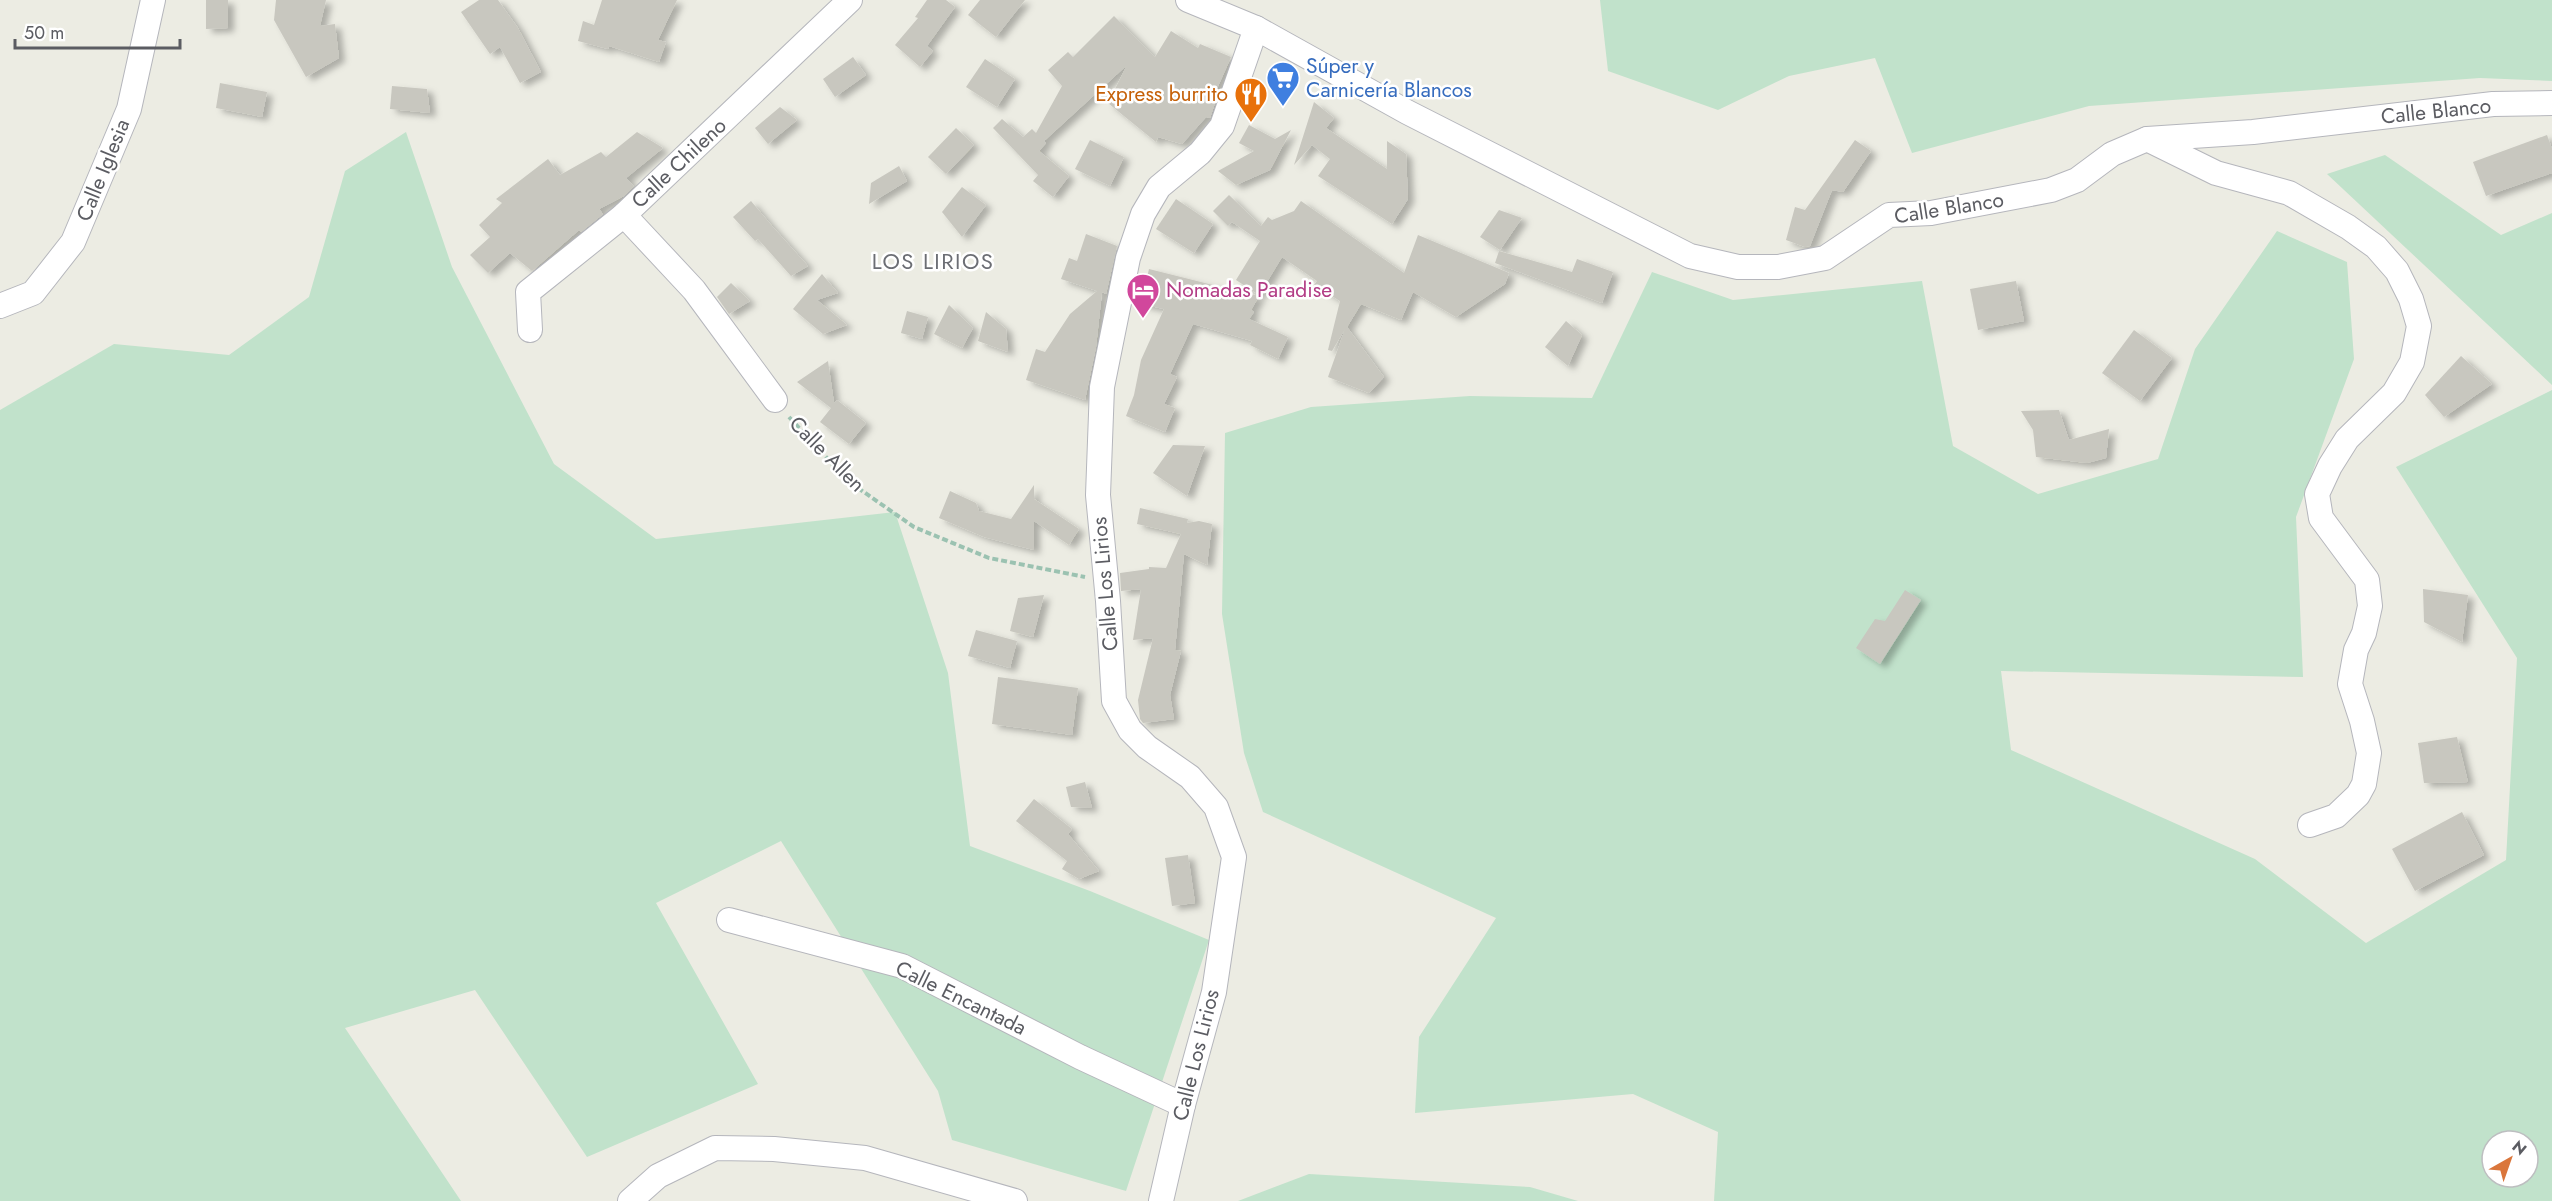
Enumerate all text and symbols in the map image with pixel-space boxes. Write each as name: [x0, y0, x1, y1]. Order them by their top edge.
scale bar: [15, 12, 180, 50]
text: 50 m: [24, 20, 64, 46]
place label: Súper y Carnicería Blancos: [1306, 51, 1472, 105]
supermarket icon: Súper y Carnicería Blancos: [1265, 60, 1301, 107]
restaurant icon: Express burrito: [1233, 76, 1269, 123]
place label: Express burrito: [1095, 79, 1228, 109]
street label: Calle Blanco: [2380, 90, 2492, 132]
street label: Calle Chileno: [625, 111, 733, 215]
street label: Calle Iglesia: [69, 114, 137, 226]
street label: Calle Blanco: [1892, 185, 2006, 231]
district label: LOS LIRIOS: [872, 245, 994, 277]
hotel icon: Nomadas Paradise: [1125, 272, 1161, 319]
place label: Nomadas Paradise: [1166, 275, 1332, 305]
street label: Calle Allen: [782, 409, 872, 499]
street label: Calle Los Lirios: [1084, 516, 1126, 652]
street label: Calle Encantada: [891, 953, 1031, 1043]
street label: Calle Los Lirios: [1165, 986, 1227, 1124]
north arrow: [2480, 1129, 2540, 1189]
text: N: [2507, 1135, 2532, 1161]

